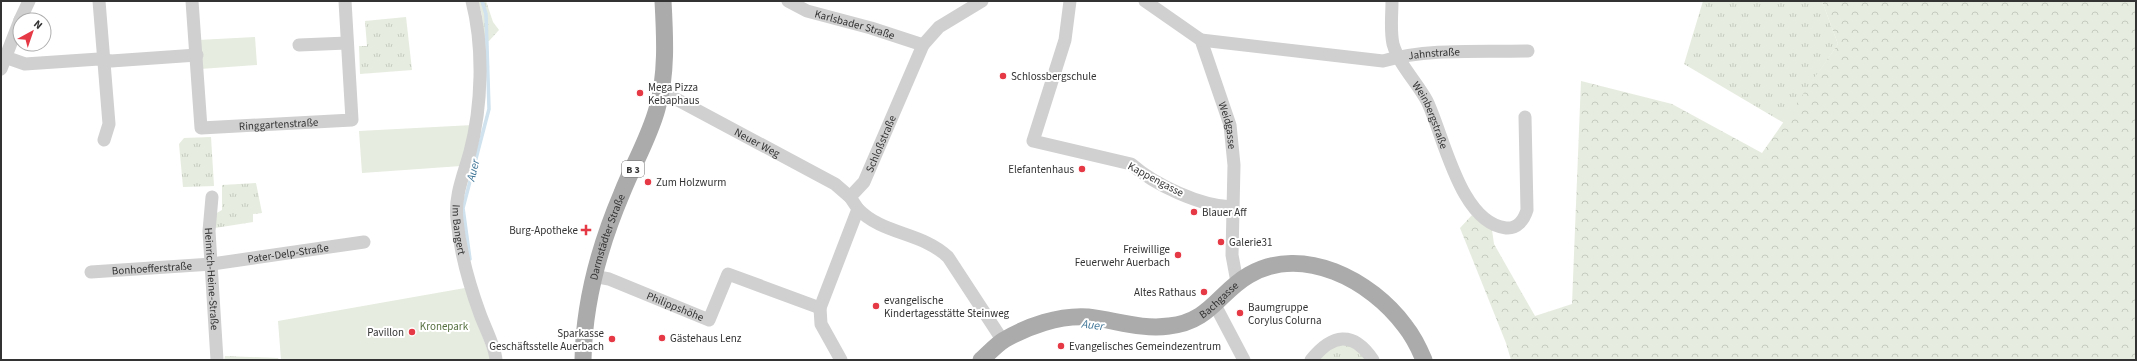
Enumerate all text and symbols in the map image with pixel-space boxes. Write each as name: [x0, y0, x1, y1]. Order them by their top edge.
street label: Karlsbader Straße: [813, 6, 897, 43]
north arrow: [12, 12, 52, 52]
text: N: [30, 17, 46, 33]
street label: Jahnstraße: [1407, 44, 1461, 63]
place label: Schlossbergschule: [1011, 69, 1097, 84]
marker: Schlossbergschule: [998, 71, 1008, 81]
street label: Weinbergstraße: [1409, 78, 1452, 151]
place label: Mega Pizza Kebaphaus: [648, 80, 700, 108]
marker: Mega Pizza Kebaphaus: [635, 88, 645, 98]
street label: Weidgasse: [1215, 100, 1239, 150]
street label: Schloßstraße: [862, 112, 900, 175]
street label: Ringgartenstraße: [239, 115, 319, 134]
street label: Neuer Weg: [732, 125, 783, 161]
water label: Auer: [462, 156, 485, 184]
street label: Kappengasse: [1125, 158, 1187, 201]
road number: B 3: [622, 161, 644, 177]
place label: Elefantenhaus: [1008, 162, 1074, 177]
marker: Elefantenhaus: [1077, 164, 1087, 174]
place label: Zum Holzwurm: [656, 175, 726, 190]
marker: Zum Holzwurm: [643, 177, 653, 187]
street label: Darmstädter Straße: [586, 191, 629, 282]
street label: Im Bangert: [448, 204, 469, 257]
place label: Blauer Aff: [1202, 205, 1247, 220]
marker: Blauer Aff: [1189, 207, 1199, 217]
place label: Burg-Apotheke: [509, 223, 579, 238]
marker: Burg-Apotheke: [581, 225, 591, 235]
street label: Heinrich-Heine-Straße: [201, 227, 222, 331]
place label: Galerie31: [1229, 235, 1273, 250]
marker: Galerie31: [1216, 237, 1226, 247]
street label: Pater-Delp-Straße: [246, 240, 330, 267]
place label: Freiwillige Feuerwehr Auerbach: [1075, 242, 1171, 270]
marker: Freiwillige Feuerwehr Auerbach: [1173, 250, 1183, 260]
street label: Bonhoefferstraße: [111, 258, 193, 279]
street label: Bachgasse: [1196, 278, 1242, 322]
place label: Altes Rathaus: [1134, 285, 1196, 300]
marker: Altes Rathaus: [1199, 287, 1209, 297]
street label: Philippshöhe: [644, 288, 707, 325]
place label: evangelische Kindertagesstätte Steinweg: [884, 293, 1010, 321]
place label: Baumgruppe Corylus Colurna: [1248, 300, 1321, 328]
marker: evangelische Kindertagesstätte Steinweg: [871, 301, 881, 311]
marker: Baumgruppe Corylus Colurna: [1235, 308, 1245, 318]
water label: Auer: [1080, 316, 1106, 335]
park label: Kronepark: [420, 319, 469, 334]
place label: Pavillon: [367, 325, 404, 340]
place label: Sparkasse Geschäftsstelle Auerbach: [489, 326, 605, 354]
marker: Pavillon: [407, 327, 417, 337]
place label: Gästehaus Lenz: [670, 331, 742, 346]
marker: Gästehaus Lenz: [657, 333, 667, 343]
marker: Sparkasse Geschäftsstelle Auerbach: [607, 334, 617, 344]
place label: Evangelisches Gemeindezentrum: [1069, 339, 1221, 354]
marker: Evangelisches Gemeindezentrum: [1056, 341, 1066, 351]

